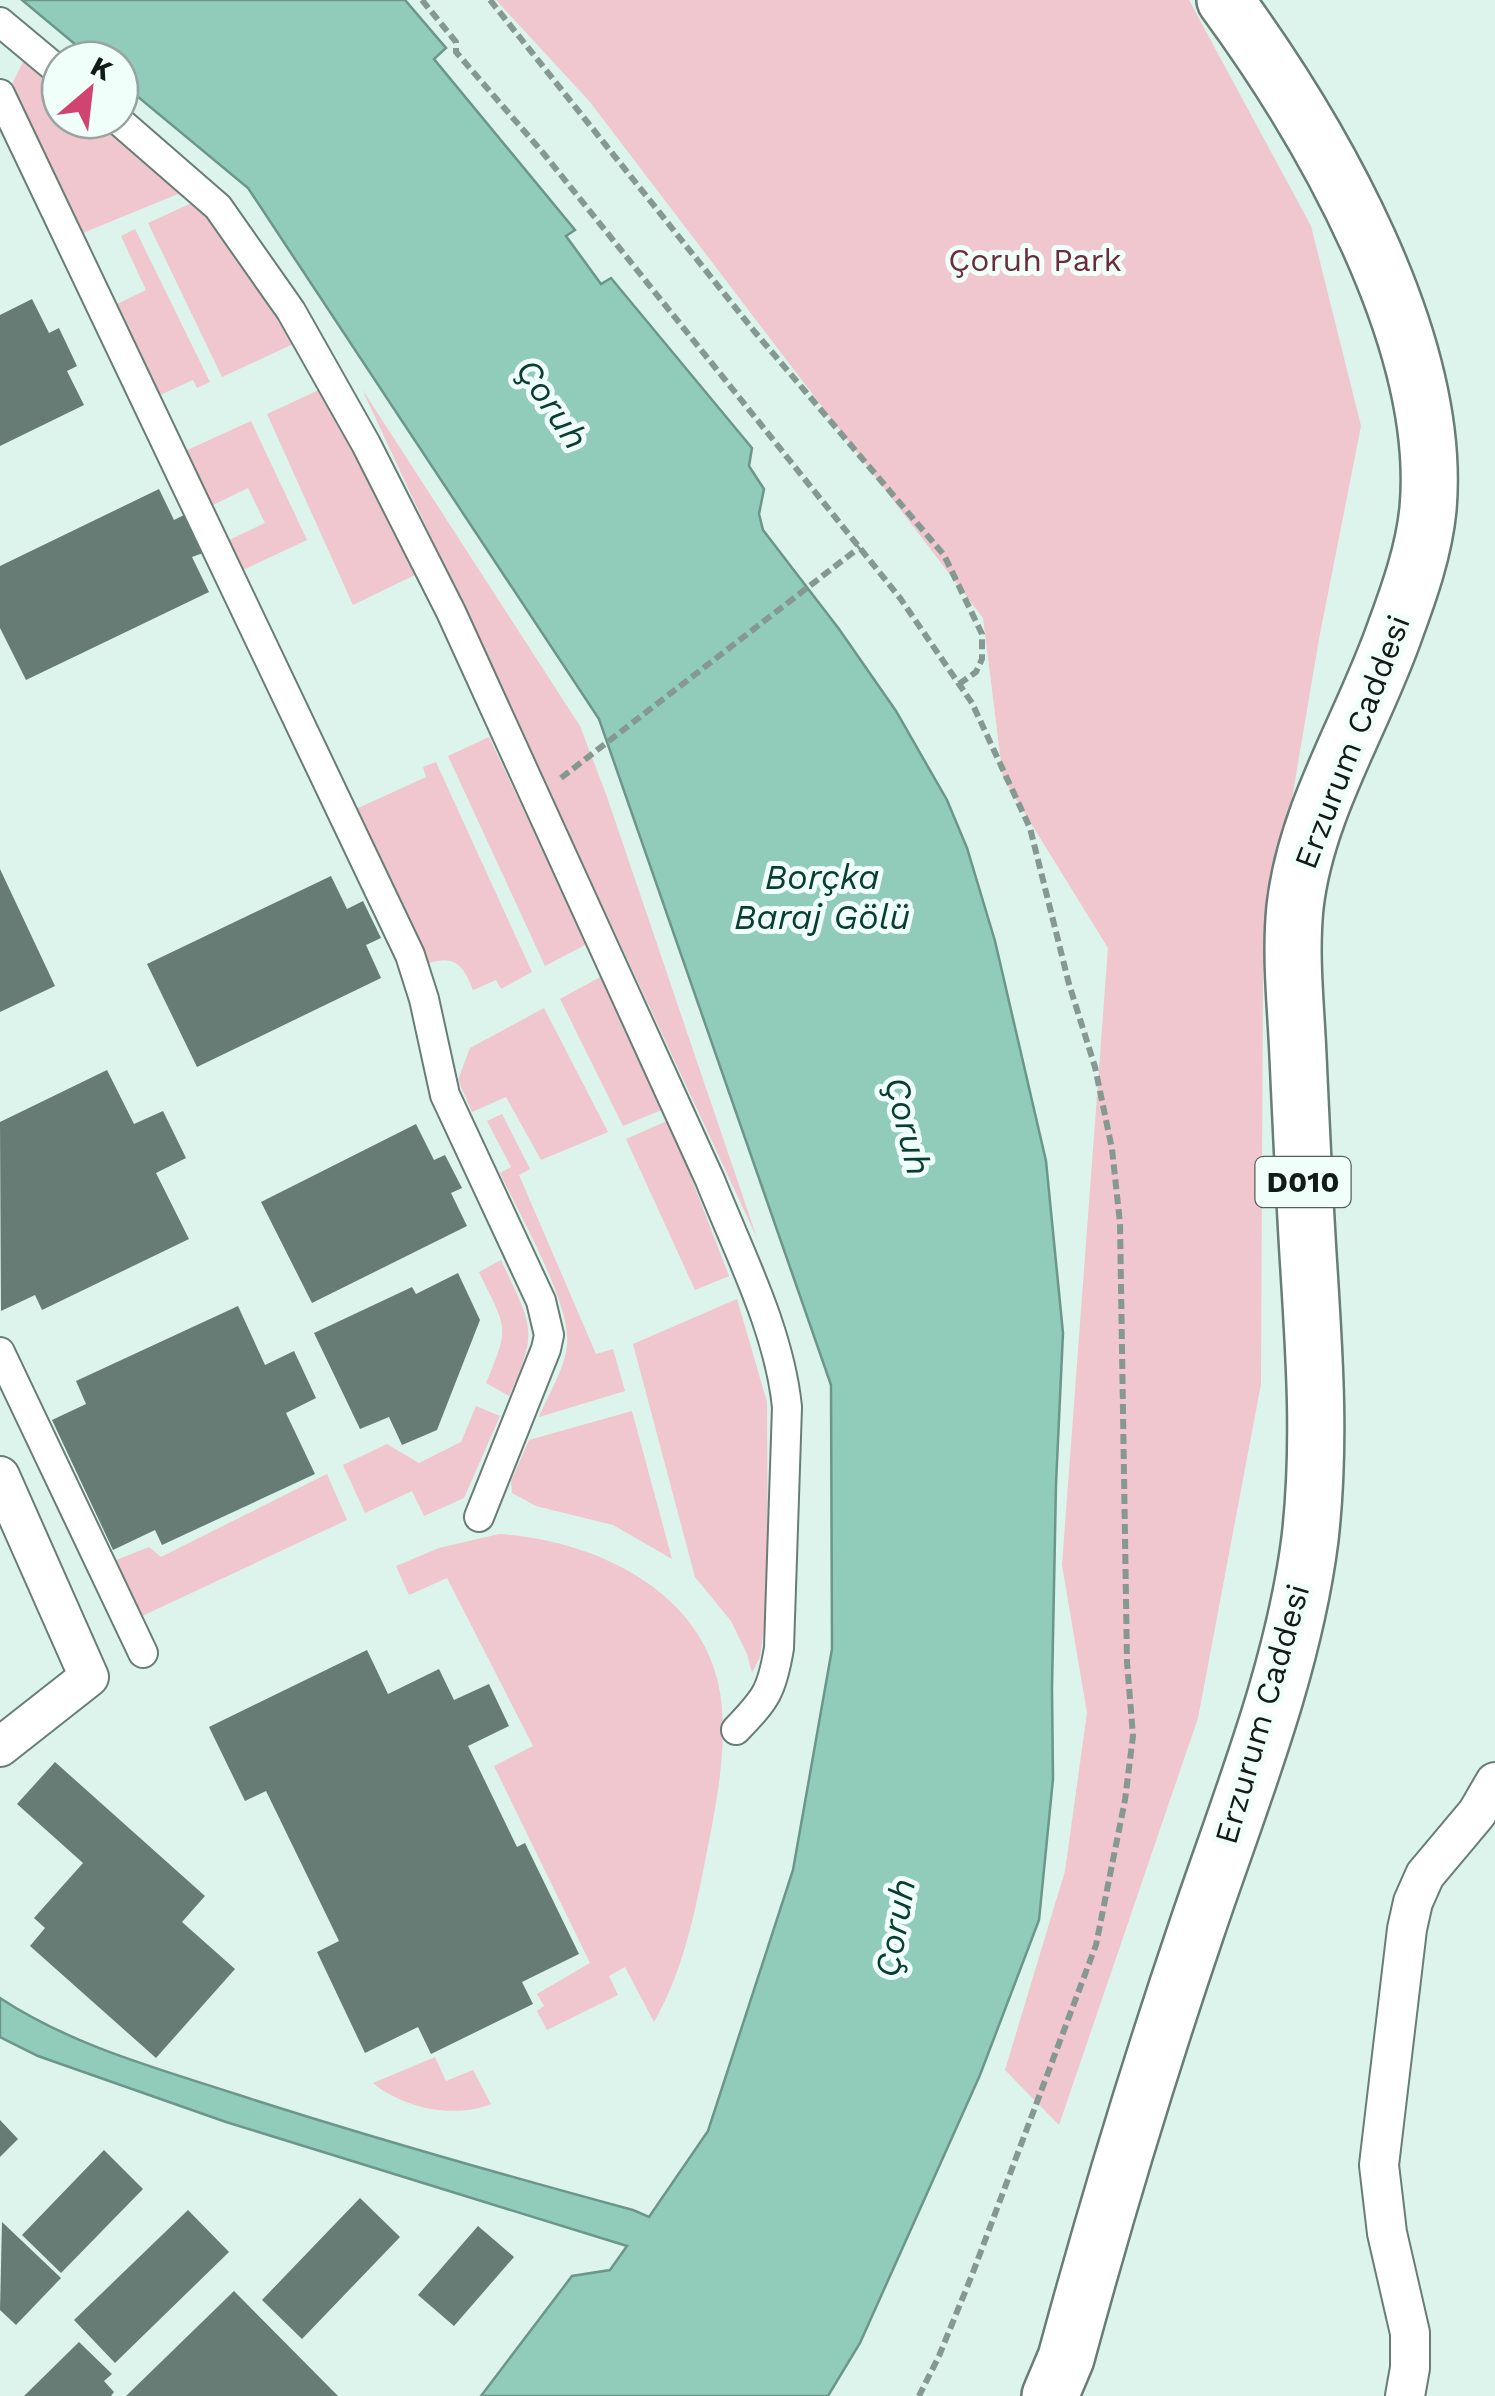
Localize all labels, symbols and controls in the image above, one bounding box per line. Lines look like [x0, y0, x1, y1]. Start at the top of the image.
north arrow [40, 40, 140, 140]
text: K [85, 49, 118, 88]
park label: Çoruh Park [948, 241, 1122, 279]
water label: Çoruh [507, 351, 597, 457]
street label: Erzurum Caddesi [1286, 610, 1418, 874]
water label: Borçka Baraj Gölü [734, 856, 910, 938]
water label: Çoruh [876, 1073, 940, 1179]
road number: D010 [1256, 1157, 1350, 1207]
street label: Erzurum Caddesi [1207, 1580, 1317, 1848]
water label: Çoruh [866, 1875, 924, 1981]

